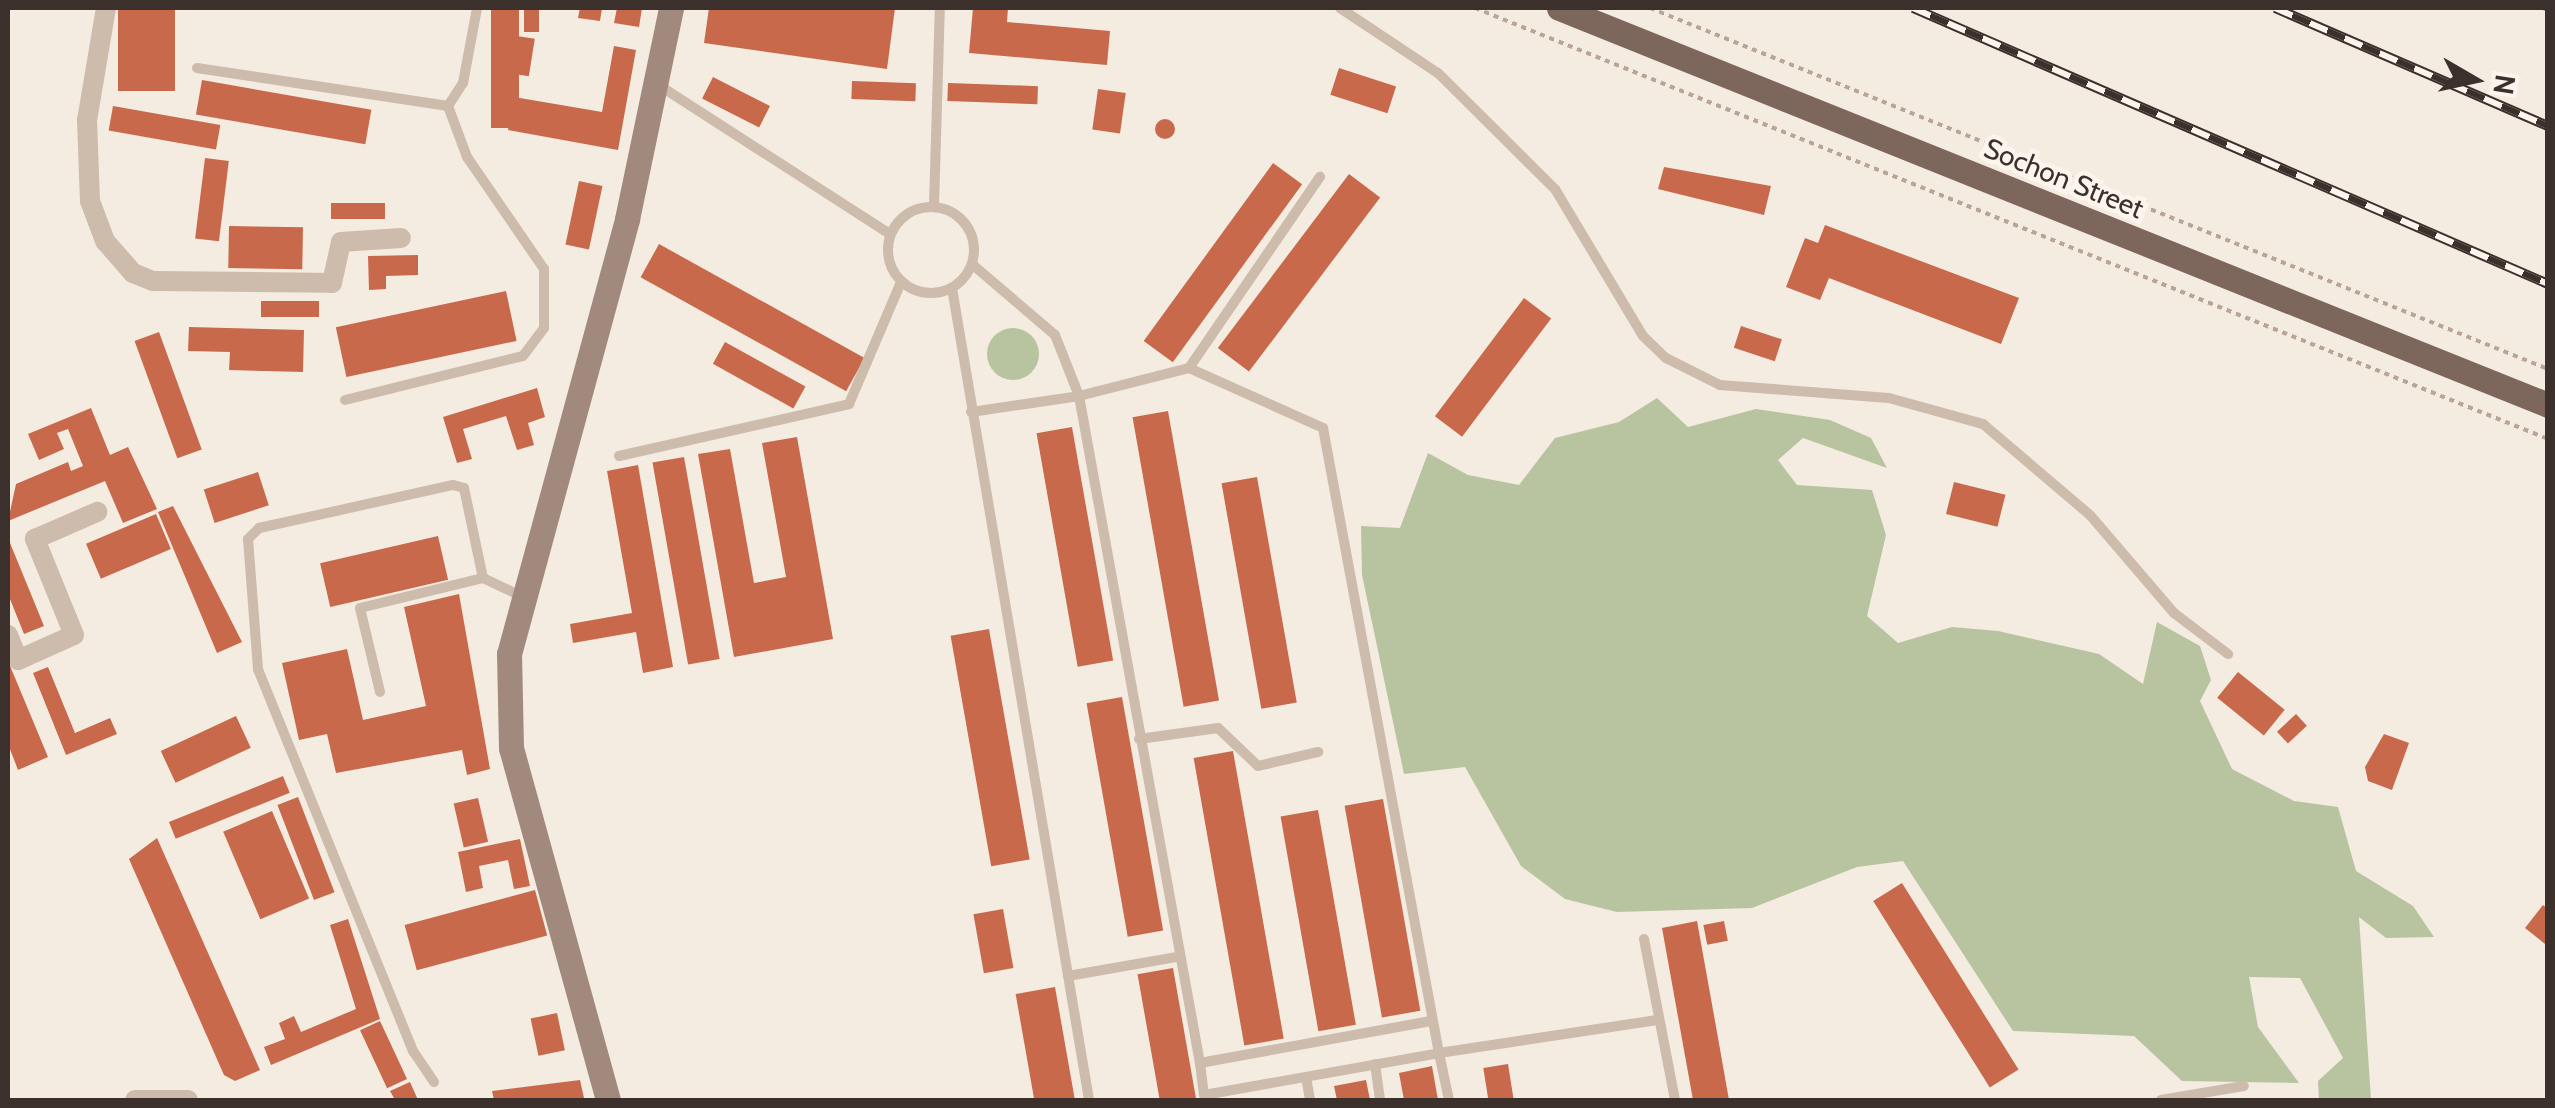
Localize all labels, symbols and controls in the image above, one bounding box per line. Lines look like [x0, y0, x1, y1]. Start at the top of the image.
north arrow [2425, 30, 2525, 130]
text: N [2486, 72, 2523, 97]
street label: Sochon Street [1979, 131, 2149, 225]

